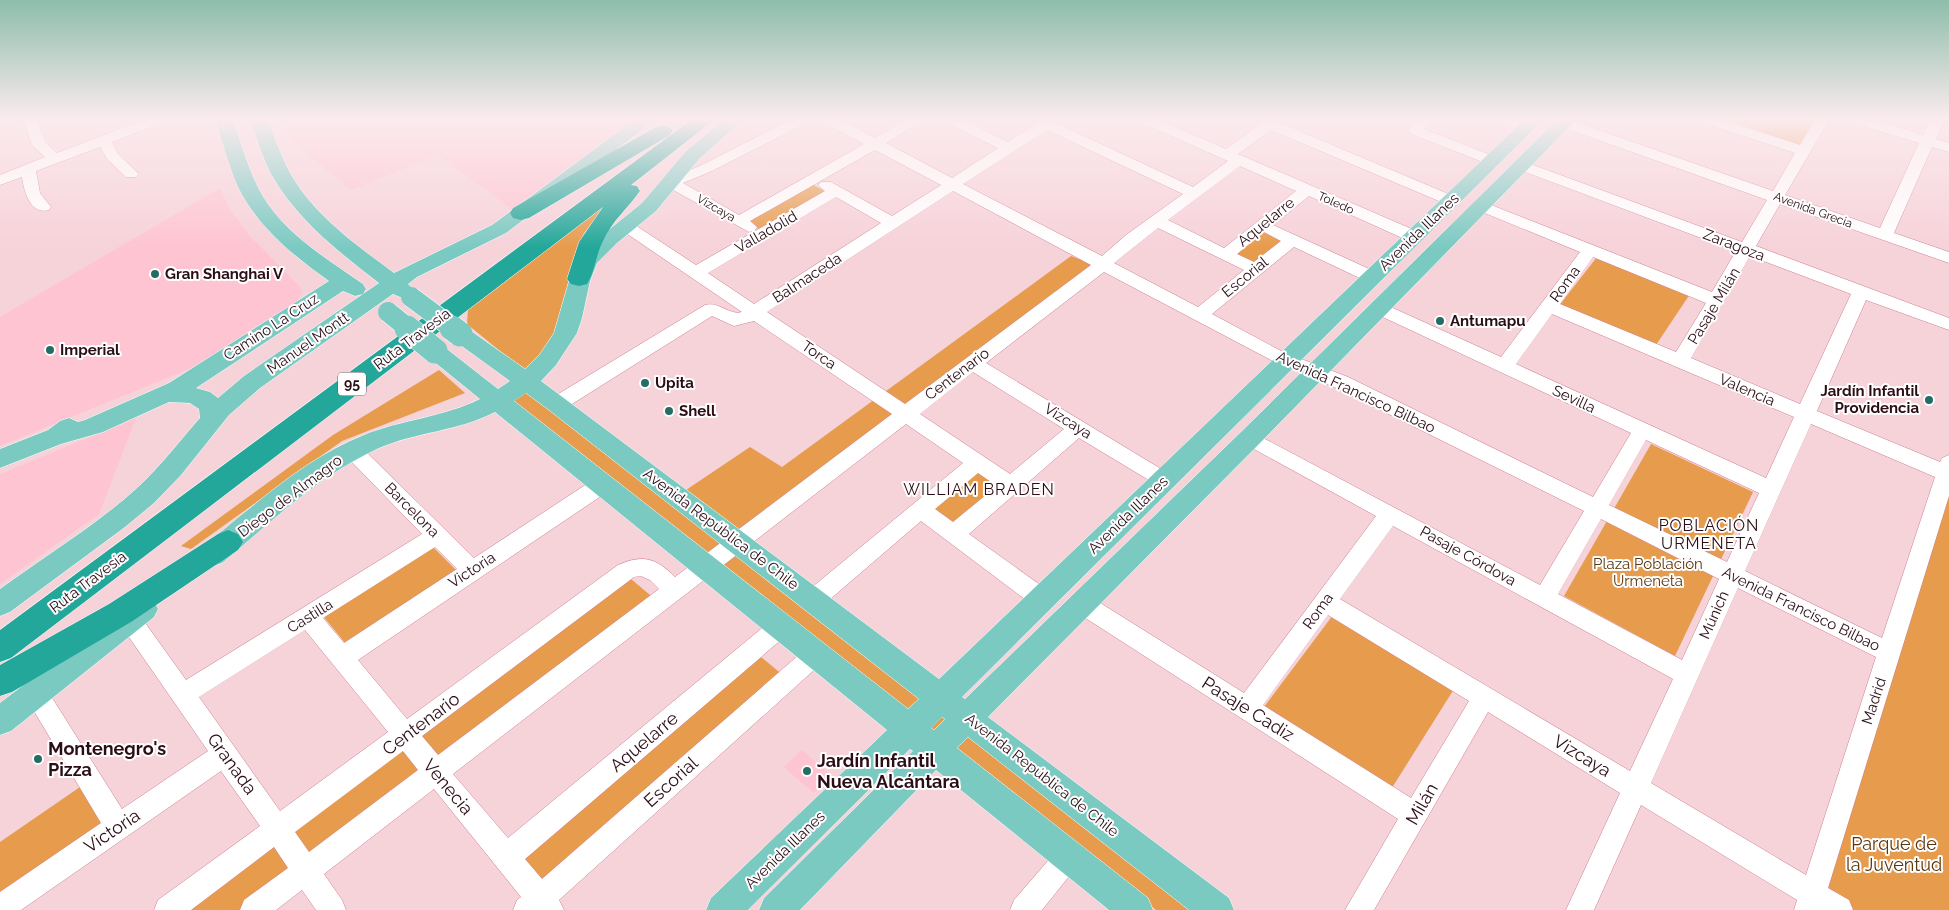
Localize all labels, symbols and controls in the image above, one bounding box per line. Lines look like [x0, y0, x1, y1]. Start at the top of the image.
street label: Toledo [1316, 189, 1356, 217]
street label: Avenida Illanes [1375, 189, 1463, 275]
street label: Avenida Grecia [1772, 189, 1854, 231]
street label: Vizcaya [694, 191, 738, 225]
street label: Aquelarre [1234, 193, 1298, 250]
street label: Valladolid [732, 207, 800, 257]
street label: Zaragoza [1701, 225, 1767, 265]
street label: Balmaceda [769, 249, 845, 307]
street label: Escorial [1218, 252, 1272, 301]
street label: Roma [1546, 262, 1584, 306]
street label: Pasaje Milán [1684, 264, 1744, 348]
place label: Gran Shanghai V [165, 265, 284, 283]
marker: Gran Shanghai V [149, 268, 161, 280]
street label: Camino La Cruz [220, 290, 322, 364]
street label: Ruta Travesía [370, 304, 454, 374]
street label: Manuel Montt [264, 308, 352, 378]
place label: Antumapu [1450, 312, 1525, 330]
marker: Antumapu [1434, 315, 1446, 327]
street label: Torca [798, 337, 840, 373]
place label: Imperial [60, 341, 120, 359]
marker: Imperial [44, 344, 56, 356]
street label: Centenario [921, 344, 993, 404]
street label: Avenida Francisco Bilbao [1274, 347, 1438, 437]
street label: Valencia [1716, 370, 1778, 410]
road number: 95 [338, 372, 366, 396]
place label: Upita [655, 374, 694, 392]
marker: Upita [639, 377, 651, 389]
street label: Sevilla [1550, 381, 1598, 417]
place label: Jardín Infantil Providencia [1820, 382, 1919, 417]
marker: Jardín Infantil Providencia [1923, 394, 1935, 406]
street label: Vizcaya [1041, 399, 1095, 443]
place label: Shell [679, 402, 716, 420]
marker: Shell [663, 405, 675, 417]
street label: Diego de Almagro [234, 451, 346, 541]
street label: Avenida República de Chile [640, 465, 802, 593]
street label: Avenida Illanes [1084, 472, 1172, 558]
street label: Barcelona [381, 479, 443, 541]
district label: WILLIAM BRADEN [903, 480, 1055, 499]
district label: POBLACIÓN URMENETA [1659, 515, 1759, 553]
street label: Pasaje Córdova [1417, 522, 1519, 590]
street label: Ruta Travesía [46, 547, 130, 617]
street label: Victoria [445, 548, 499, 592]
park label: Plaza Población Urmeneta [1593, 555, 1703, 590]
street label: Avenida Francisco Bilbao [1719, 563, 1883, 655]
street label: Múnich [1695, 588, 1733, 642]
street label: Roma [1299, 589, 1337, 633]
street label: Castilla [284, 595, 336, 637]
street label: Pasaje Cadiz [1198, 672, 1298, 745]
street label: Madrid [1858, 675, 1890, 727]
street label: Centenario [378, 688, 464, 759]
street label: Aquelarre [606, 707, 682, 776]
street label: Avenida República de Chile [962, 709, 1123, 841]
street label: Granada [203, 729, 262, 798]
street label: Vizcaya [1550, 730, 1615, 781]
place label: Montenegro's Pizza [48, 738, 166, 780]
place label: Jardín Infantil Nueva Alcántara [817, 750, 960, 792]
street label: Escorial [639, 752, 702, 811]
marker: Montenegro's Pizza [32, 753, 44, 765]
street label: Venecia [419, 755, 478, 819]
marker: Jardín Infantil Nueva Alcántara [801, 765, 813, 777]
street label: Milán [1401, 779, 1442, 828]
street label: Victoria [80, 804, 144, 857]
street label: Avenida Illanes [741, 807, 829, 893]
park label: Parque de la Juventud [1846, 833, 1942, 875]

